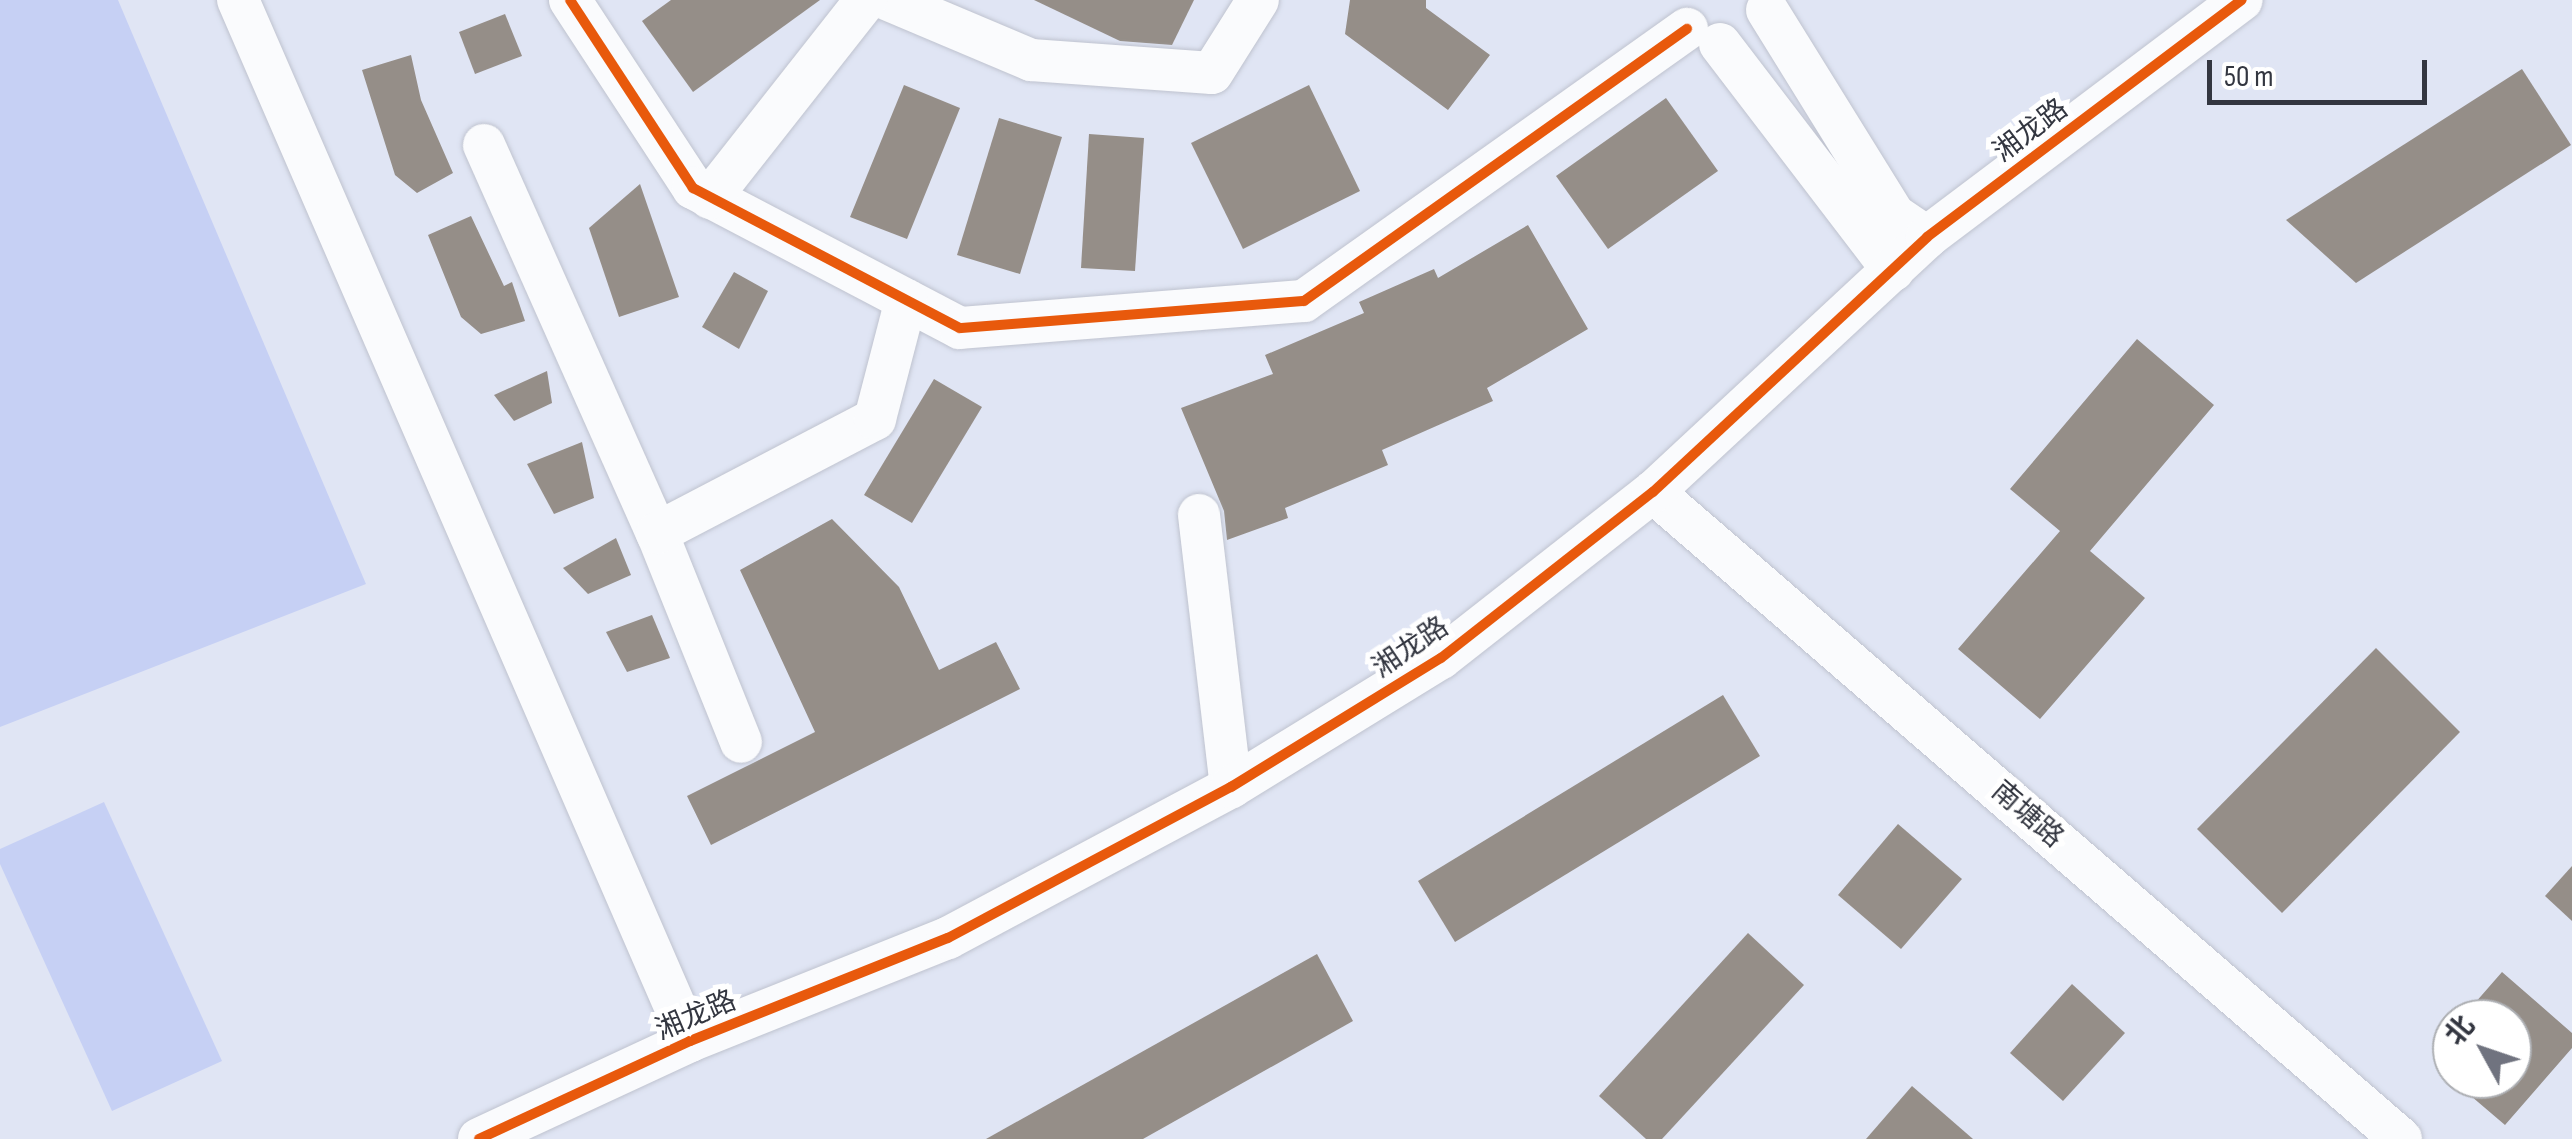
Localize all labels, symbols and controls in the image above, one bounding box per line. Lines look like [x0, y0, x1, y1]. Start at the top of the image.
scale bar [2212, 40, 2432, 102]
text: 50 m [2224, 59, 2273, 95]
street label: 湘龙路 [1987, 92, 2075, 170]
street label: 湘龙路 [1367, 611, 1455, 685]
street label: 南塘路 [1984, 775, 2070, 855]
street label: 湘龙路 [651, 984, 741, 1048]
north arrow [2432, 999, 2532, 1099]
text: 北 [2439, 1009, 2482, 1052]

